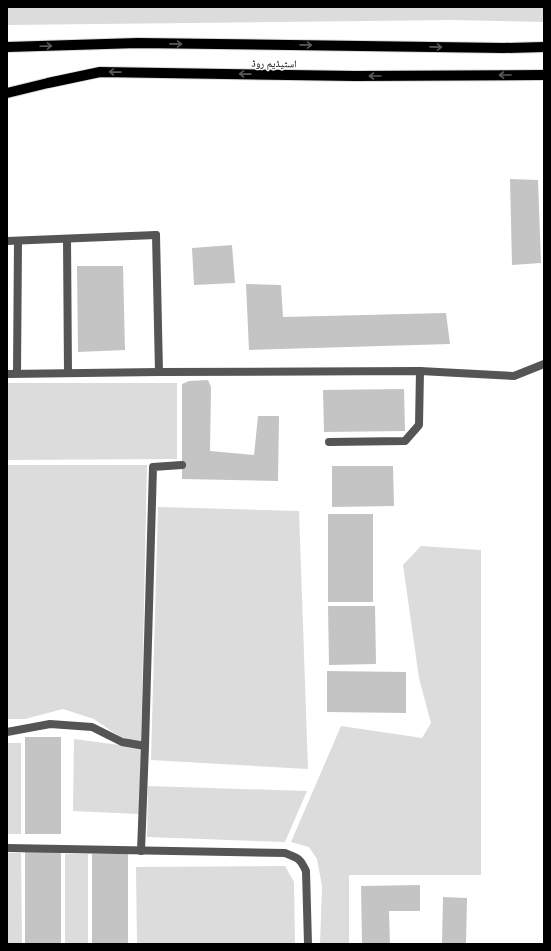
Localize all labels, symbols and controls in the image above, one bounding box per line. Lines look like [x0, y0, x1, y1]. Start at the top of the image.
one-way arrow [169, 40, 182, 47]
one-way arrow [299, 41, 312, 49]
one-way arrow [39, 42, 52, 49]
one-way arrow [429, 43, 442, 51]
street label: اسٹیڈیم روڈ [251, 57, 297, 71]
one-way arrow [109, 69, 122, 76]
one-way arrow [239, 70, 252, 78]
one-way arrow [499, 71, 512, 79]
one-way arrow [369, 72, 382, 80]

